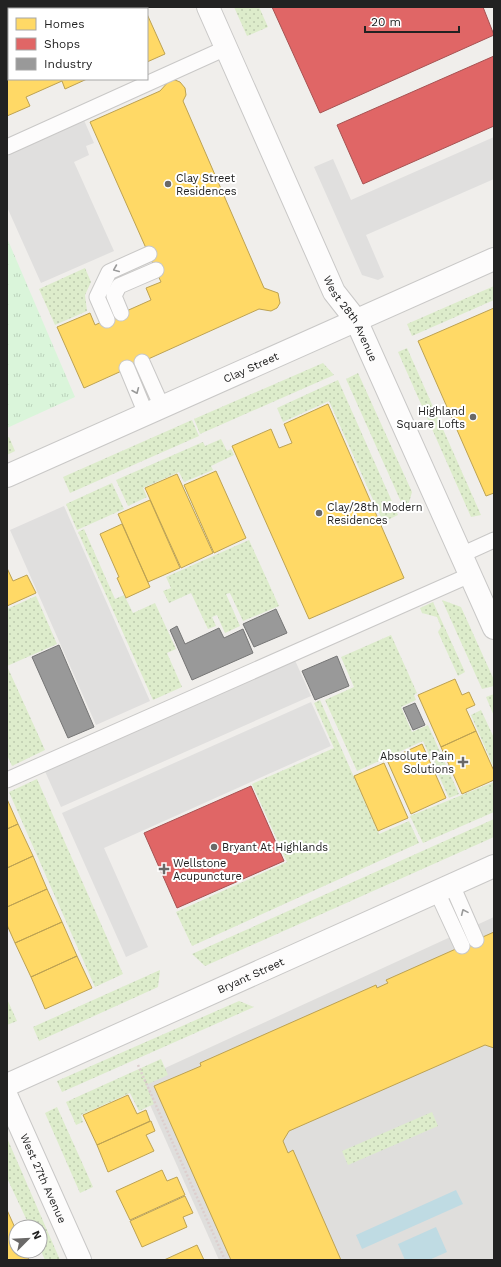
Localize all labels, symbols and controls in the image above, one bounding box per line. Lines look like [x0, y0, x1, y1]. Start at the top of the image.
legend [8, 8, 148, 80]
scale bar [365, 8, 459, 34]
text: 20 m [371, 15, 401, 29]
text: Homes [44, 17, 85, 31]
text: Shops [44, 37, 80, 51]
text: Industry [44, 57, 93, 71]
place label: Clay Street Residences [176, 172, 237, 198]
marker: Clay Street Residences [163, 179, 173, 189]
one-way arrow [113, 264, 120, 272]
street label: West 28th Avenue [321, 274, 380, 364]
street label: Clay Street [221, 350, 281, 386]
one-way arrow [132, 388, 140, 395]
place label: Highland Square Lofts [397, 405, 465, 431]
marker: Highland Square Lofts [468, 412, 478, 422]
place label: Clay/28th Modern Residences [327, 501, 423, 527]
marker: Clay/28th Modern Residences [314, 508, 324, 518]
place label: Absolute Pain Solutions [380, 750, 454, 776]
marker: Absolute Pain Solutions [457, 756, 469, 768]
place label: Bryant At Highlands [222, 841, 328, 854]
marker: Bryant At Highlands [209, 842, 219, 852]
place label: Wellstone Acupuncture [173, 857, 242, 883]
marker: Wellstone Acupuncture [158, 863, 170, 875]
one-way arrow [461, 909, 469, 917]
street label: Bryant Street [215, 955, 286, 997]
street label: West 27th Avenue [17, 1132, 69, 1225]
north arrow [8, 1219, 48, 1259]
text: N [29, 1229, 44, 1242]

